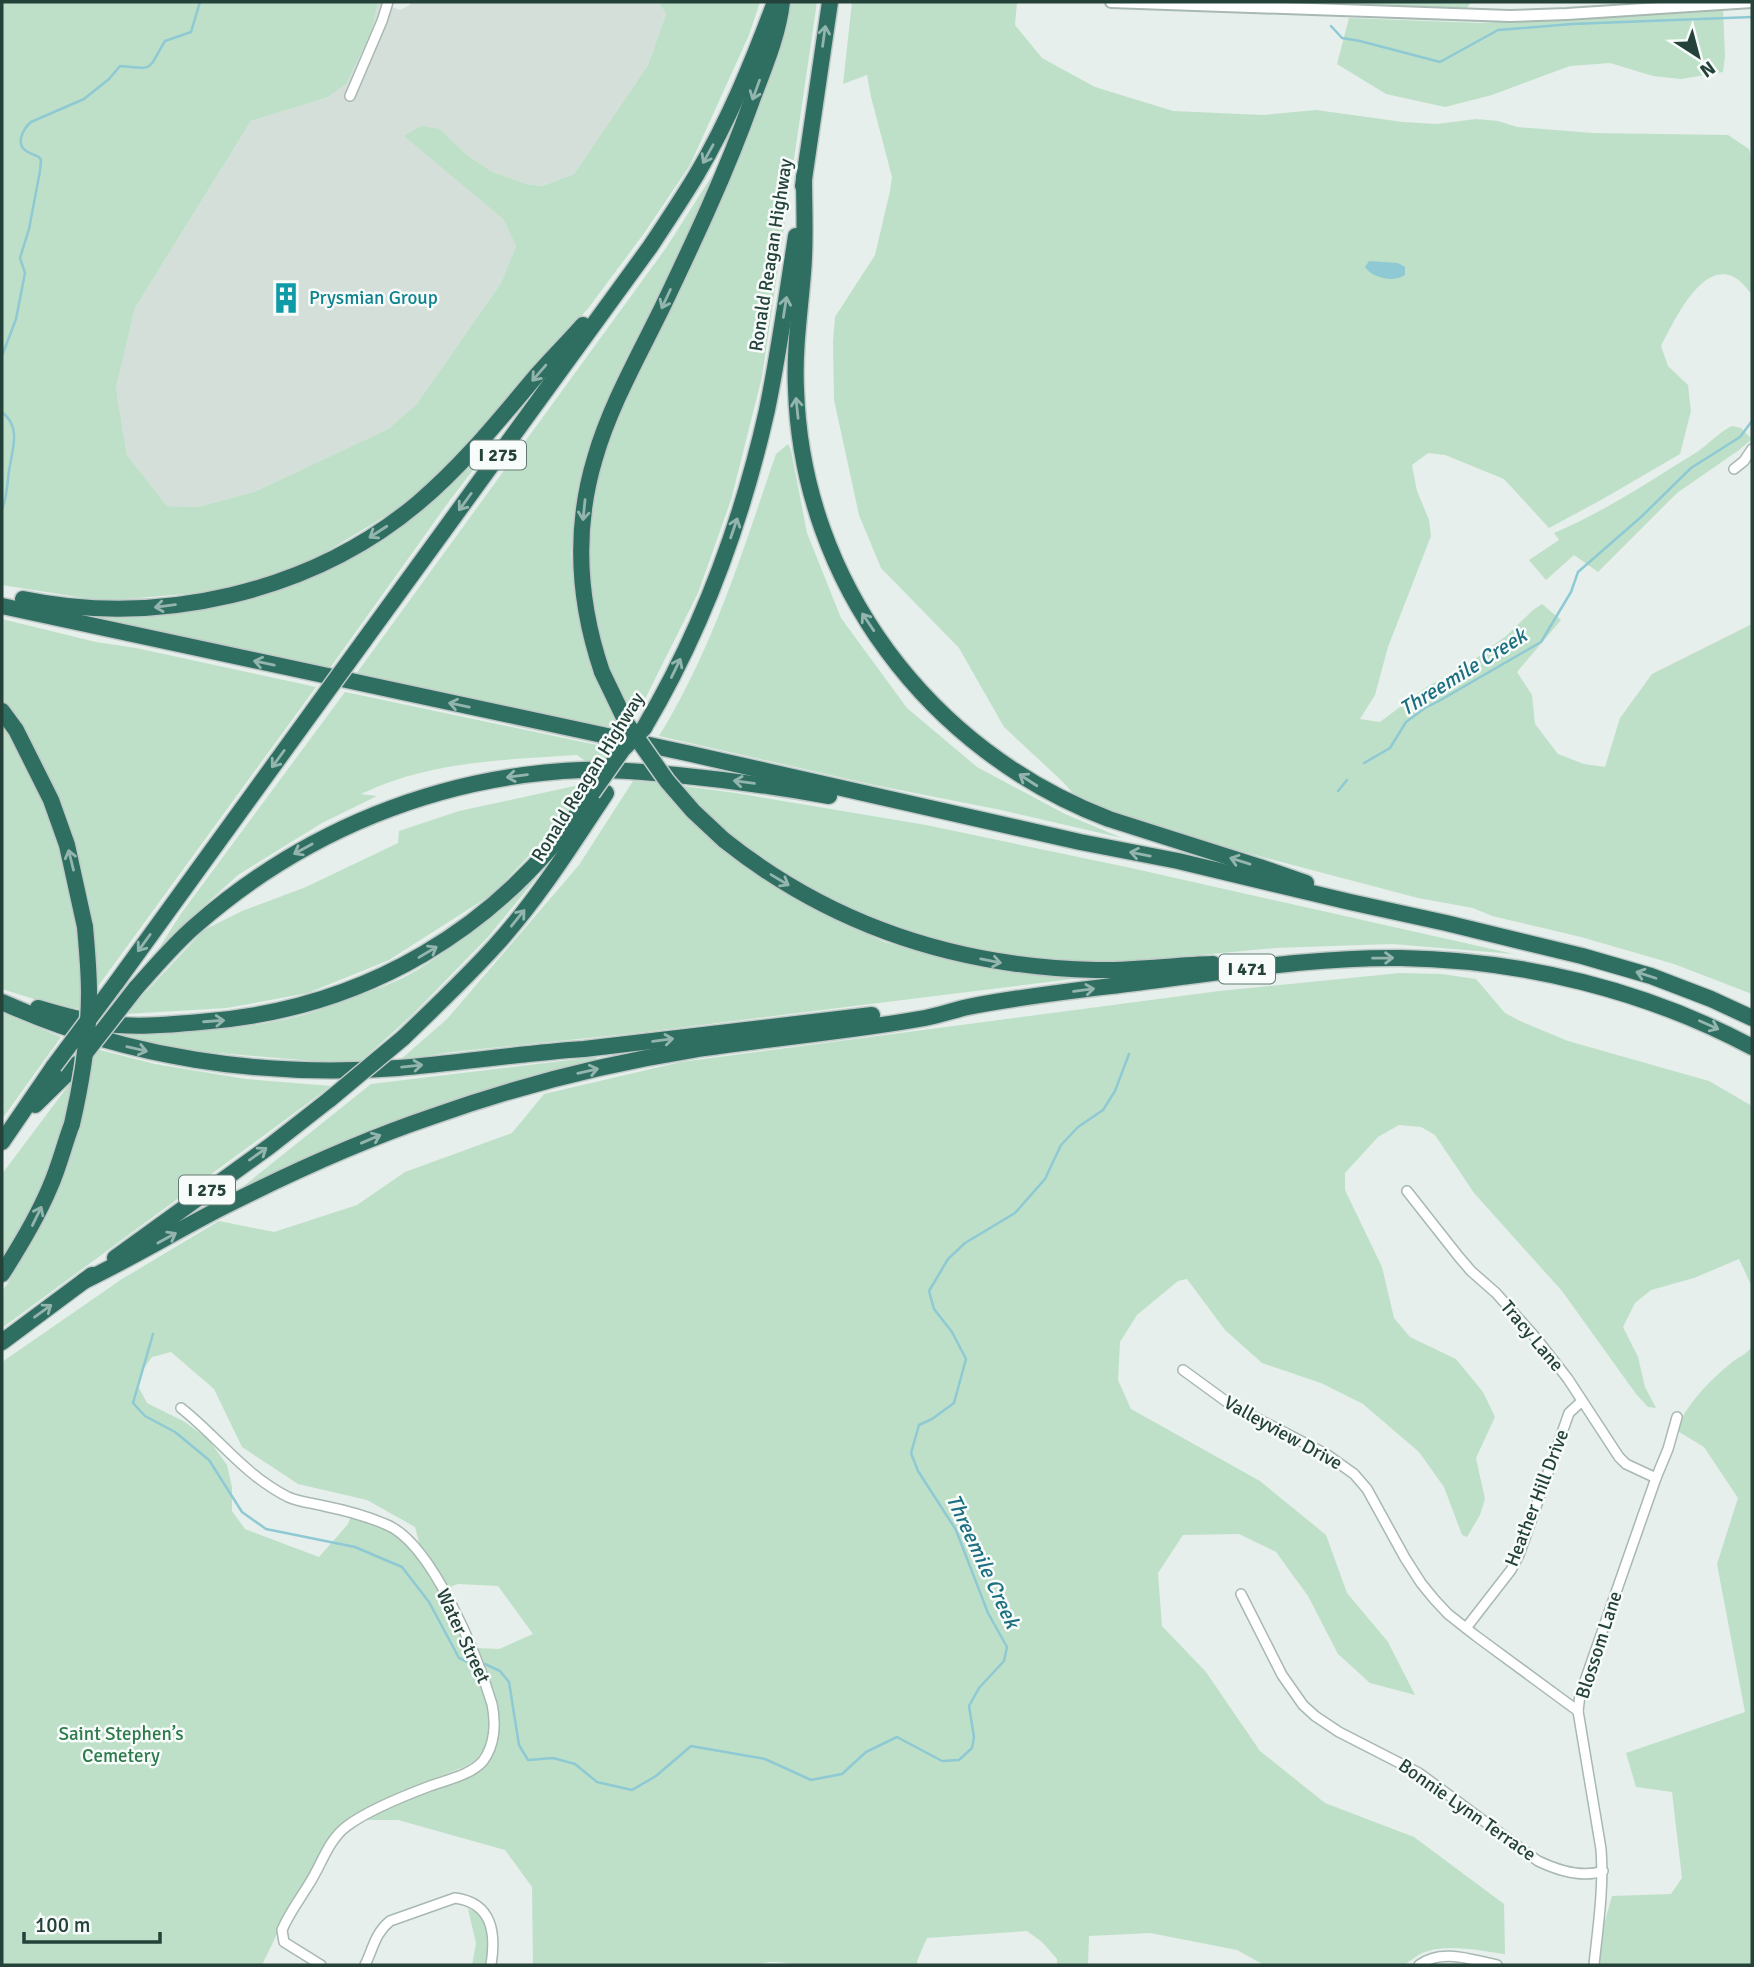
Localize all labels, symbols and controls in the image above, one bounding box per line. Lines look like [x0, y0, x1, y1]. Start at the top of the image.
north arrow [1663, 21, 1733, 91]
one-way arrow [818, 26, 831, 48]
text: N [1695, 55, 1720, 83]
one-way arrow [749, 79, 761, 101]
one-way arrow [701, 143, 714, 164]
street label: Ronald Reagan Highway [744, 157, 798, 353]
building icon: Prysmian Group [269, 281, 303, 315]
place label: Prysmian Group [309, 286, 438, 310]
one-way arrow [658, 288, 672, 309]
one-way arrow [778, 296, 791, 319]
one-way arrow [531, 364, 547, 382]
one-way arrow [791, 397, 804, 420]
road number: I 275 [470, 440, 526, 470]
one-way arrow [458, 492, 472, 511]
one-way arrow [577, 498, 590, 521]
one-way arrow [729, 518, 741, 540]
one-way arrow [369, 525, 388, 539]
one-way arrow [154, 600, 177, 613]
one-way arrow [861, 613, 875, 632]
water label: Threemile Creek [1395, 621, 1534, 722]
one-way arrow [253, 655, 276, 669]
one-way arrow [670, 658, 684, 679]
street label: Ronald Reagan Highway [526, 688, 650, 866]
one-way arrow [448, 697, 471, 711]
one-way arrow [271, 749, 285, 768]
one-way arrow [506, 770, 529, 783]
one-way arrow [1019, 773, 1038, 788]
one-way arrow [733, 776, 755, 789]
one-way arrow [293, 843, 314, 856]
one-way arrow [1129, 846, 1152, 860]
one-way arrow [64, 849, 77, 872]
one-way arrow [1230, 853, 1252, 866]
one-way arrow [769, 873, 789, 887]
one-way arrow [510, 910, 526, 928]
one-way arrow [137, 934, 152, 953]
one-way arrow [418, 945, 438, 959]
one-way arrow [1372, 952, 1395, 965]
one-way arrow [979, 954, 1002, 968]
road number: I 471 [1219, 954, 1275, 984]
one-way arrow [1636, 968, 1658, 981]
one-way arrow [1072, 983, 1095, 996]
one-way arrow [202, 1015, 225, 1028]
one-way arrow [1698, 1019, 1719, 1032]
one-way arrow [651, 1033, 674, 1046]
one-way arrow [126, 1043, 148, 1056]
one-way arrow [400, 1060, 423, 1073]
one-way arrow [576, 1064, 599, 1077]
one-way arrow [360, 1132, 382, 1145]
one-way arrow [248, 1147, 267, 1161]
road number: I 275 [179, 1176, 235, 1204]
one-way arrow [30, 1206, 44, 1227]
one-way arrow [156, 1231, 176, 1245]
street label: Tracy Lane [1495, 1295, 1569, 1377]
one-way arrow [33, 1304, 52, 1319]
street label: Valleyview Drive [1219, 1391, 1347, 1475]
street label: Heather Hill Drive [1500, 1426, 1574, 1570]
water label: Threemile Creek [941, 1490, 1027, 1635]
street label: Water Street [431, 1585, 495, 1687]
street label: Blossom Lane [1570, 1588, 1628, 1702]
park label: Saint Stephen’s Cemetery [58, 1722, 184, 1768]
street label: Bonnie Lynn Terrace [1393, 1753, 1541, 1867]
scale bar [24, 1900, 161, 1944]
text: 100 m [35, 1912, 90, 1938]

